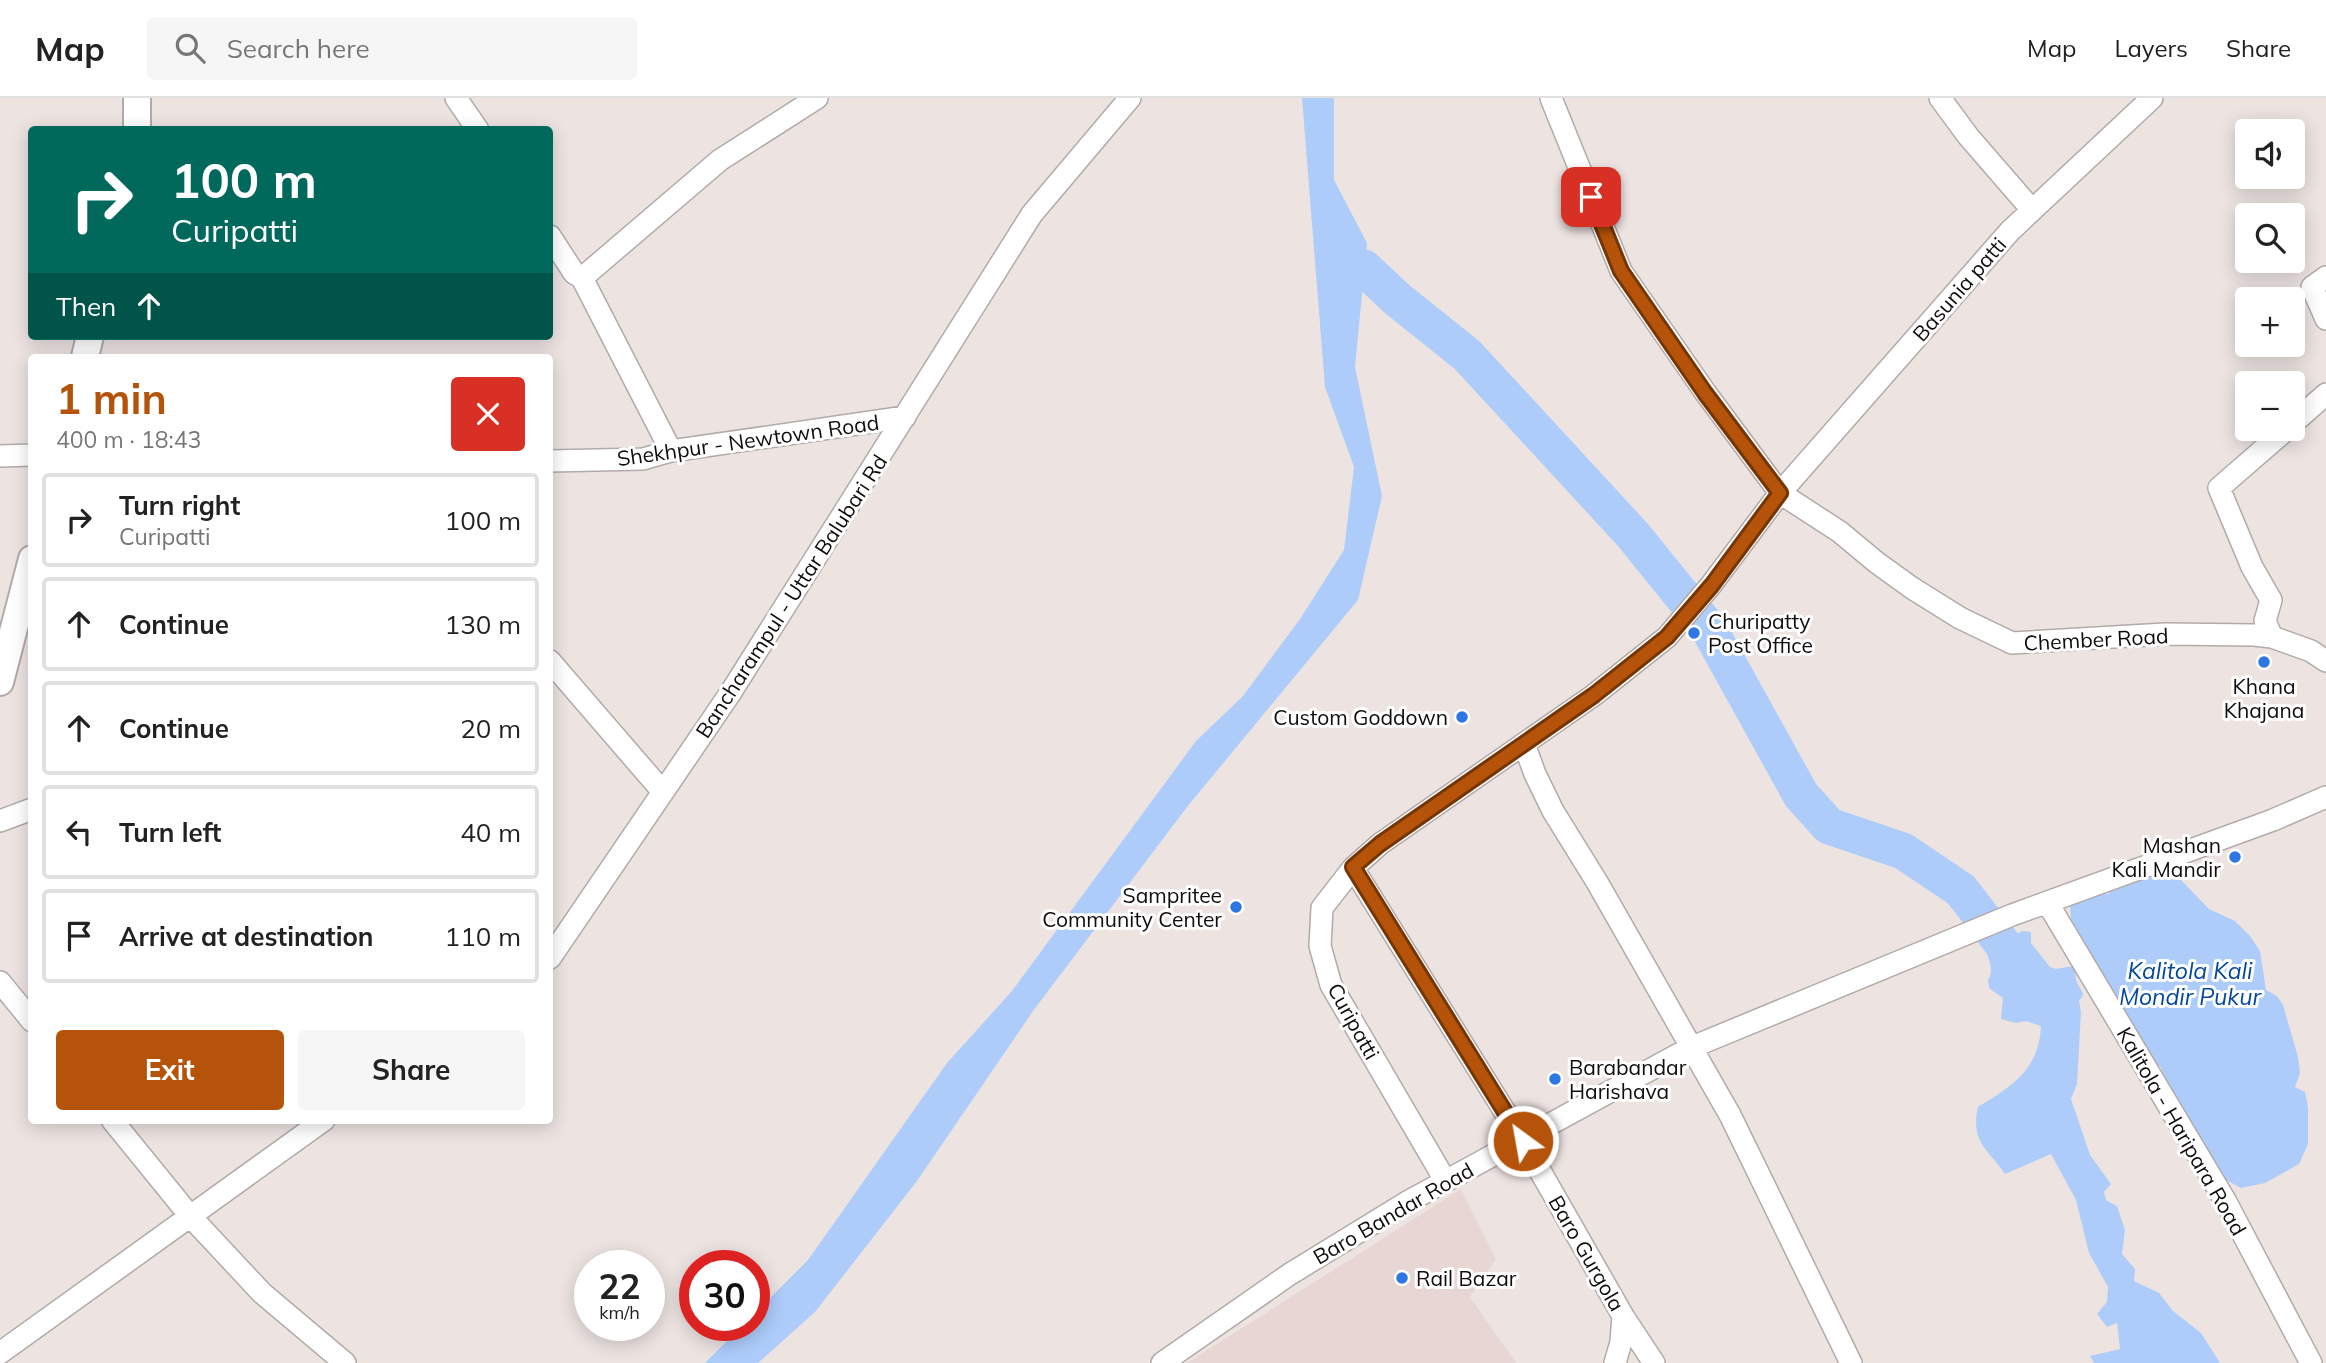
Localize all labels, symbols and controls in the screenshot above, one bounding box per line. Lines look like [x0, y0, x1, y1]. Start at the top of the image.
search box [147, 17, 637, 80]
text: Map [35, 28, 105, 69]
icon: search [171, 29, 209, 67]
text: Search here [227, 32, 370, 65]
text: Map [2027, 33, 2076, 63]
text: Layers [2114, 33, 2188, 63]
text: Share [2226, 33, 2291, 63]
map controls [2235, 119, 2305, 441]
button: sound [2235, 119, 2305, 189]
text: 100 m [171, 149, 317, 210]
icon: right [56, 154, 147, 245]
pin [1561, 167, 1621, 227]
icon: arrive [1572, 178, 1610, 216]
button: search [2235, 203, 2305, 273]
text: Curipatti [171, 210, 298, 250]
street label: Basunia patti [1907, 232, 2011, 346]
icon: ahead [130, 287, 168, 325]
button: + [2235, 287, 2305, 357]
text: Then [56, 290, 116, 323]
button: − [2235, 371, 2305, 441]
text: 1 min [56, 372, 167, 425]
button: close [451, 377, 525, 451]
street label: Shekhpur - Newtown Road [615, 409, 881, 471]
text: 400 m · 18:43 [56, 425, 201, 454]
street label: Bancharampul - Uttar Balubari Rd [690, 450, 892, 742]
text: Turn right [119, 489, 240, 522]
icon: right [60, 501, 98, 539]
text: 100 m [445, 504, 521, 537]
text: Curipatti [119, 522, 210, 551]
icon: ahead [60, 605, 98, 643]
text: Continue [119, 608, 229, 641]
text: 130 m [445, 608, 521, 641]
place label: Churipatty Post Office [1708, 608, 1813, 658]
street label: Chember Road [2023, 622, 2169, 656]
marker: Churipatty Post Office [1686, 625, 1702, 641]
marker: Khana Khajana [2256, 654, 2272, 670]
place label: Khana Khajana [2224, 673, 2304, 723]
place label: Custom Goddown [1273, 704, 1448, 730]
icon: ahead [60, 709, 98, 747]
marker: Custom Goddown [1454, 709, 1470, 725]
text: Continue [119, 712, 229, 745]
text: 20 m [460, 712, 521, 745]
icon: left [60, 813, 98, 851]
text: Turn left [119, 816, 221, 849]
text: 40 m [460, 816, 521, 849]
place label: Mashan Kali Mandir [2111, 832, 2221, 882]
marker: Mashan Kali Mandir [2227, 849, 2243, 865]
place label: Sampritee Community Center [1042, 882, 1222, 932]
marker: Sampritee Community Center [1228, 899, 1244, 915]
icon: arrive [60, 917, 98, 955]
text: Arrive at destination [119, 920, 374, 953]
text: 110 m [445, 920, 521, 953]
water label: Kalitola Kali Mondir Pukur [2119, 956, 2262, 1011]
street label: Curipatti [1322, 978, 1386, 1064]
street label: Kalitola - Haripara Road [2112, 1022, 2252, 1240]
button: Exit [56, 1030, 284, 1110]
button: Share [298, 1030, 525, 1110]
place label: Barabandar Harishava [1569, 1054, 1687, 1104]
marker: Barabandar Harishava [1547, 1071, 1563, 1087]
position arrow [1486, 1104, 1560, 1178]
street label: Baro Bandar Road [1308, 1157, 1478, 1269]
street label: Baro Gurgola [1543, 1191, 1631, 1315]
speed limit sign: 30 [679, 1250, 770, 1341]
text: 22 [598, 1264, 641, 1308]
place label: Rail Bazar [1416, 1265, 1517, 1291]
marker: Rail Bazar [1394, 1270, 1410, 1286]
text: km/h [599, 1301, 640, 1324]

